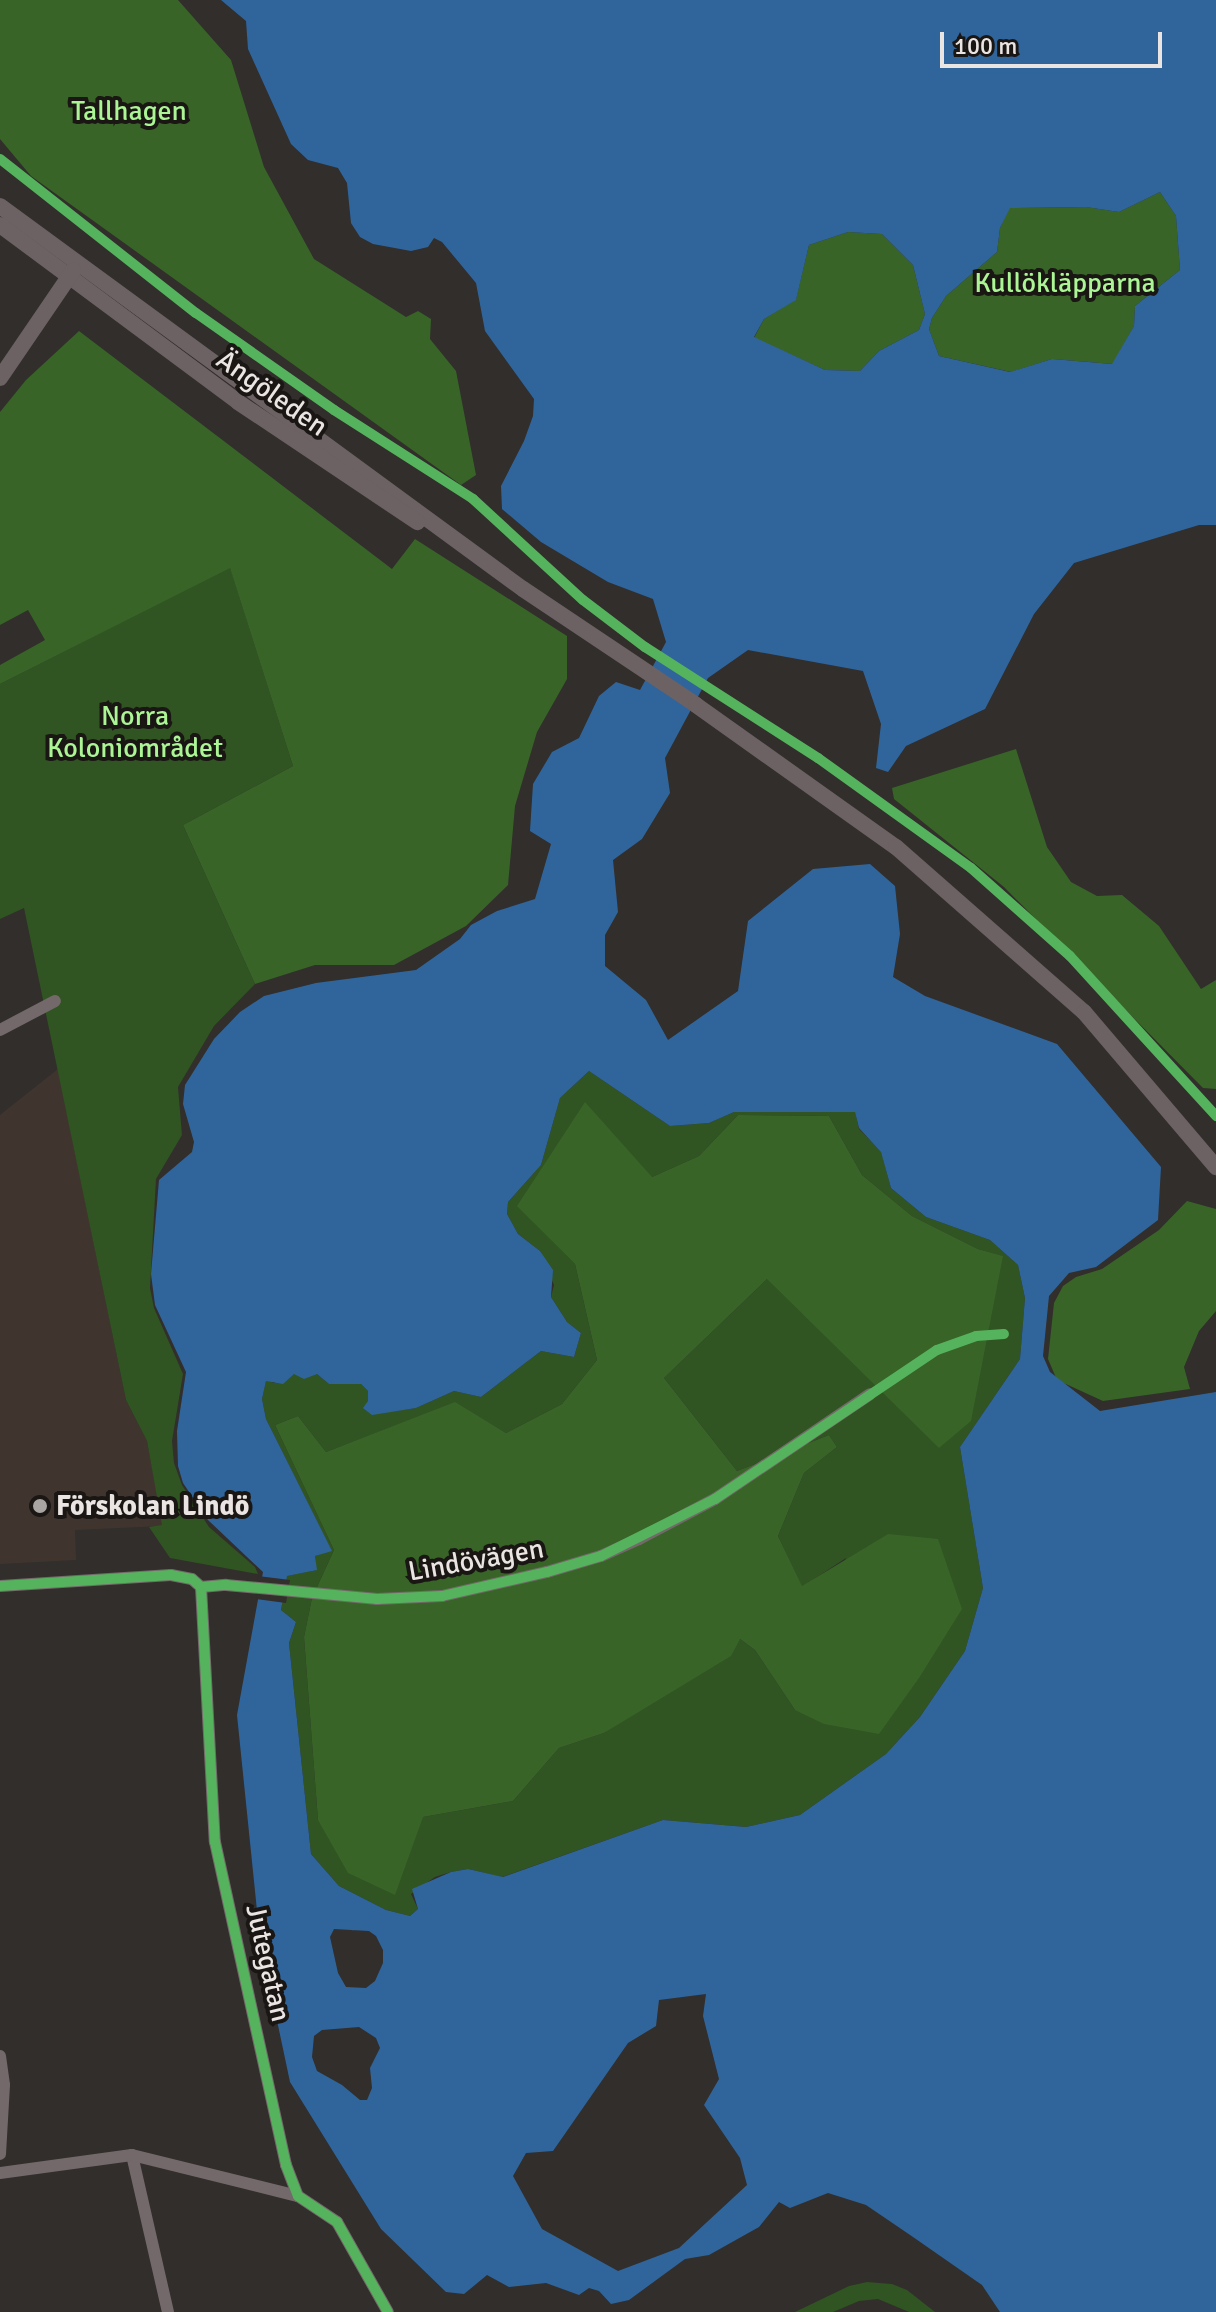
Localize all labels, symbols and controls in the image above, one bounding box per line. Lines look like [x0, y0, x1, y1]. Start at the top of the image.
scale bar [944, 16, 1166, 66]
text: 100 m [954, 31, 1017, 61]
park label: Tallhagen [71, 94, 187, 128]
park label: Kullökläpparna [974, 266, 1156, 300]
street label: Ängöleden [210, 343, 334, 443]
park label: Norra Koloniområdet [47, 699, 223, 765]
place label: Förskolan Lindö [56, 1489, 249, 1523]
marker: Förskolan Lindö [31, 1497, 49, 1515]
street label: Lindövägen [406, 1532, 546, 1588]
street label: Jutegatan [238, 1901, 298, 2025]

